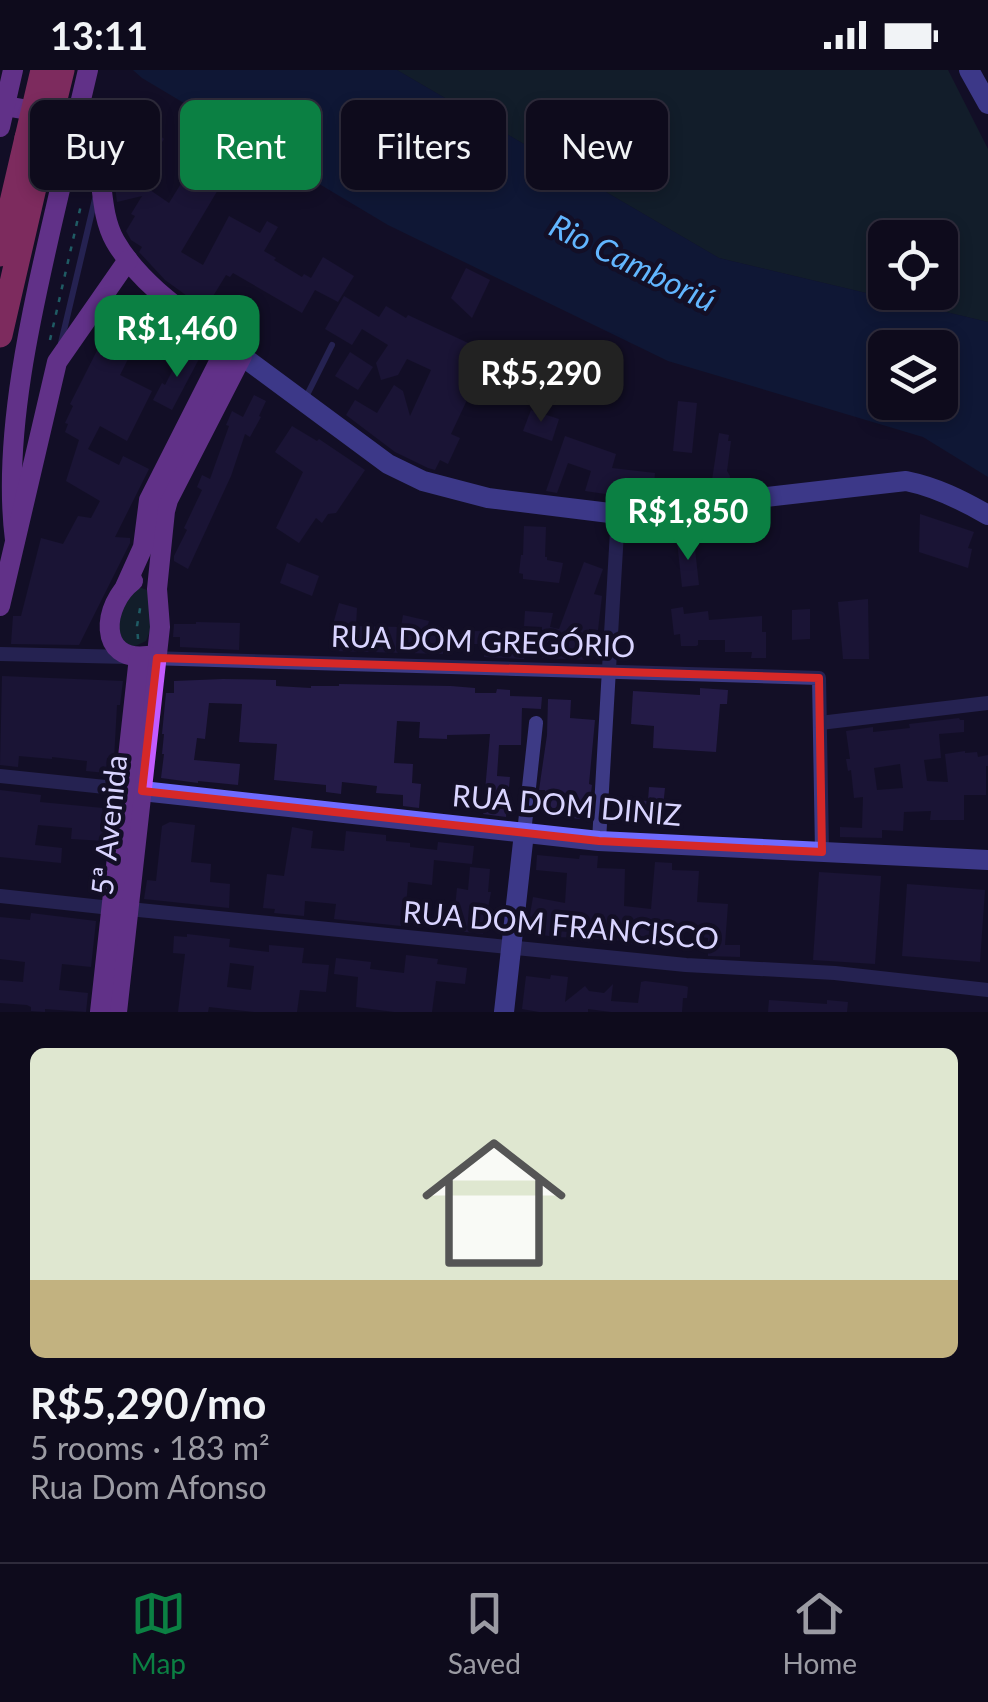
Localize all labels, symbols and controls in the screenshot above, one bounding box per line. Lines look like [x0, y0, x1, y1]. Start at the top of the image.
text: 13:11 [50, 12, 148, 58]
chip: Buy [30, 100, 160, 190]
chip: Rent [180, 100, 321, 190]
chip: Filters [341, 100, 506, 190]
chip: New [526, 100, 668, 190]
water label: Rio Camboriú [544, 205, 722, 319]
map controls [868, 220, 958, 420]
button: locate [868, 220, 958, 310]
pin: R$1,460 [85, 295, 269, 380]
text: R$1,460 [117, 308, 237, 347]
button: layers [868, 330, 958, 420]
pin: R$5,290 [449, 340, 633, 425]
text: R$5,290 [481, 353, 601, 392]
pin: R$1,850 [596, 478, 780, 563]
text: R$1,850 [628, 491, 748, 530]
street label: RUA DOM GREGÓRIO [330, 617, 636, 663]
street label: 5ª Avenida [83, 753, 133, 897]
street label: RUA DOM DINIZ [451, 776, 683, 832]
street label: RUA DOM FRANCISCO [402, 892, 720, 956]
icon: home [404, 1113, 584, 1293]
text: R$5,290/mo [30, 1378, 266, 1428]
text: 5 rooms · 183 m² [30, 1428, 270, 1467]
text: Rua Dom Afonso [30, 1467, 267, 1506]
tab: Map [131, 1586, 186, 1680]
tab: Saved [448, 1586, 521, 1680]
tab: Home [783, 1586, 857, 1680]

